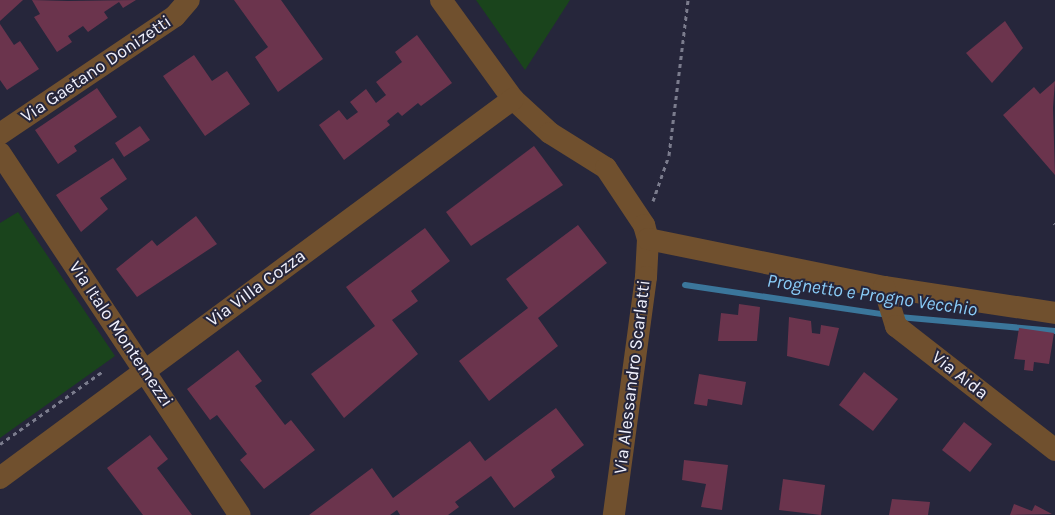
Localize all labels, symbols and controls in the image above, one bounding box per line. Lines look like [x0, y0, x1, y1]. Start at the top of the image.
street label: Via Gaetano Donizetti [17, 11, 175, 127]
street label: Via Villa Cozza [202, 245, 310, 331]
street label: Via Italo Montemezzi [64, 257, 178, 411]
water label: Prognetto e Progno Vecchio [765, 270, 979, 322]
street label: Via Alessandro Scarlatti [609, 279, 655, 475]
street label: Via Aida [927, 346, 993, 404]

